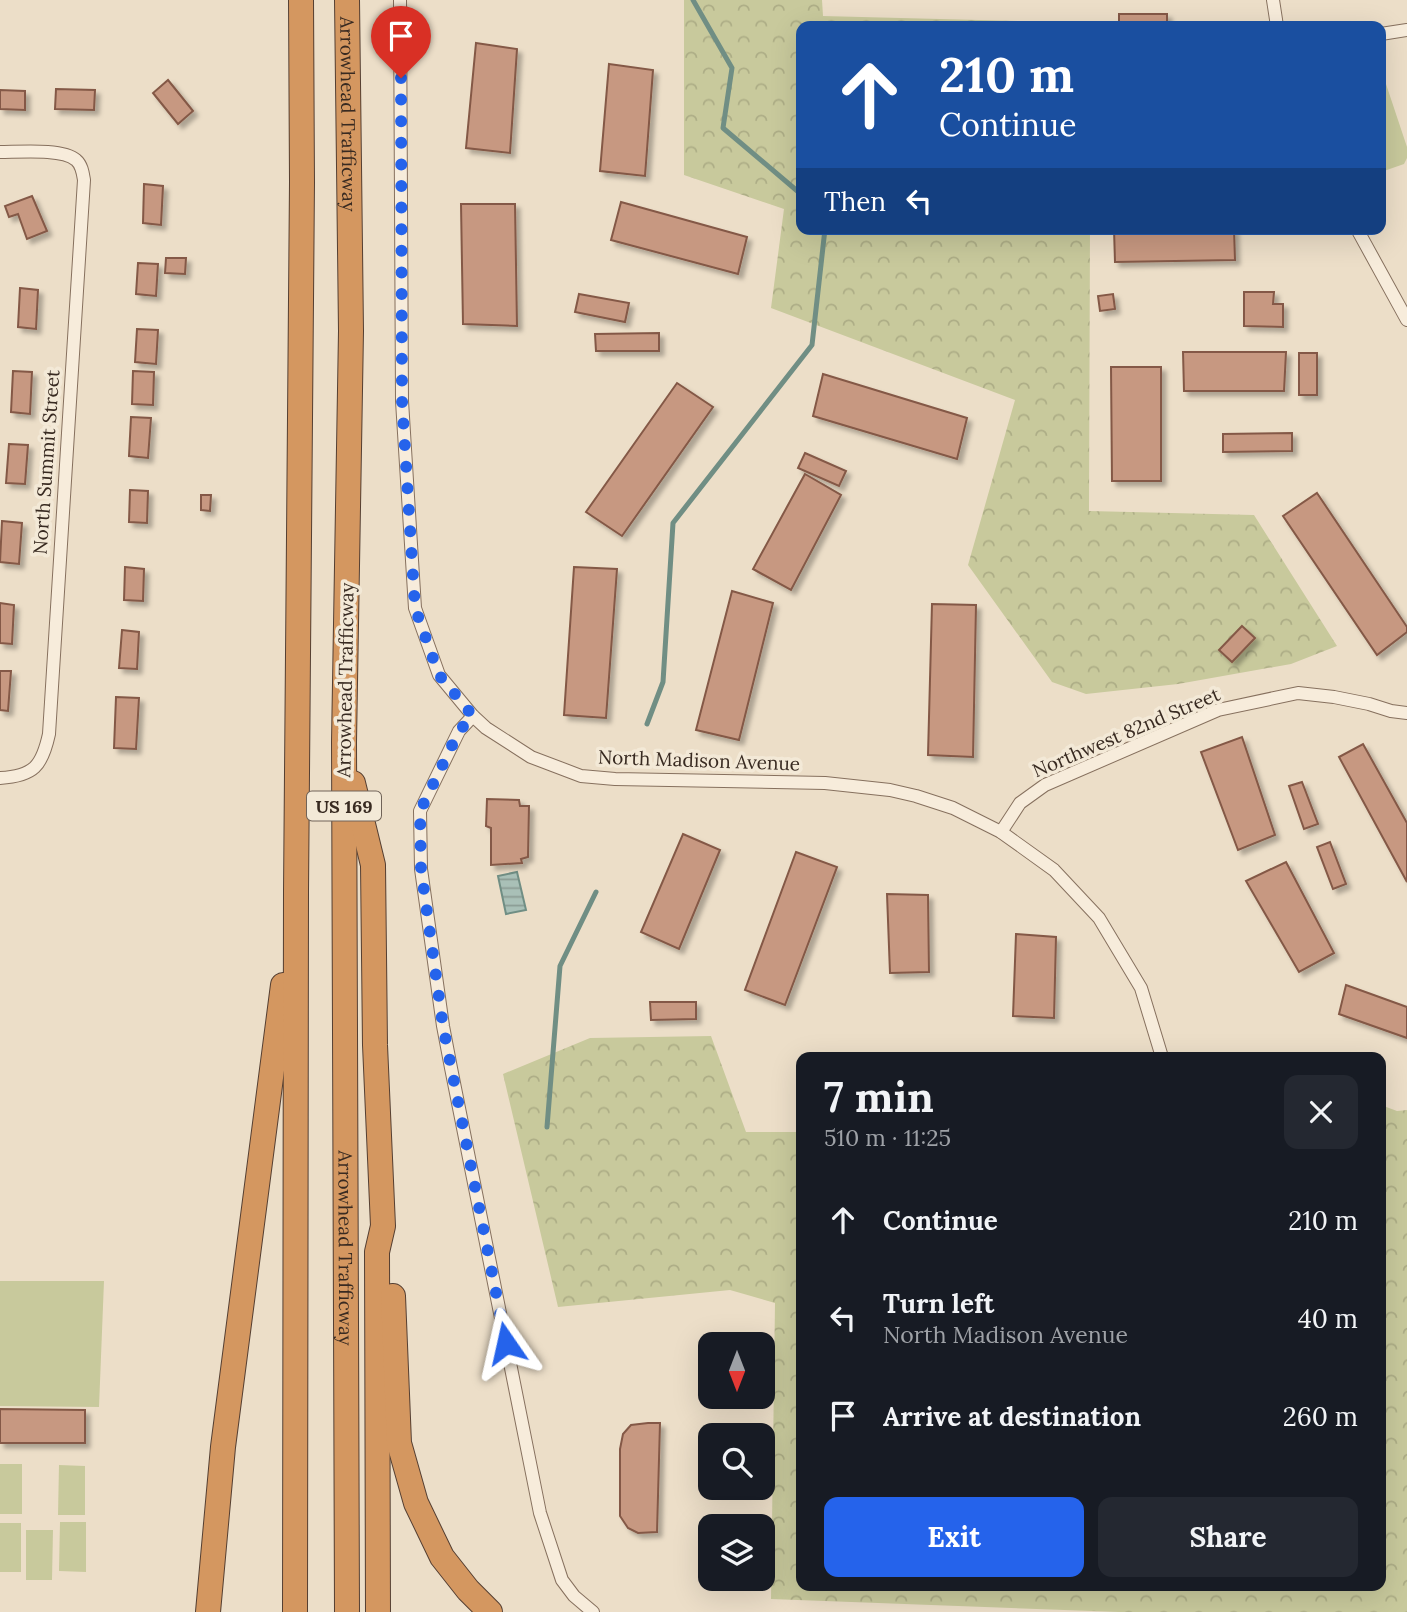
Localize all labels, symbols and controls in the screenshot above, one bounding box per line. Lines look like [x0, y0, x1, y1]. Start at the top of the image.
pin [371, 6, 431, 78]
street label: Arrowhead Trafficway [335, 15, 362, 212]
icon: arrive [382, 17, 420, 55]
text: 210 m [939, 43, 1074, 105]
icon: ahead [824, 49, 915, 140]
text: Continue [939, 104, 1076, 145]
icon: left [900, 182, 938, 220]
text: Then [824, 185, 886, 218]
street label: North Summit Street [28, 368, 64, 555]
street label: Arrowhead Trafficway [331, 582, 359, 779]
street label: Northwest 82nd Street [1029, 681, 1224, 782]
street label: North Madison Avenue [597, 744, 801, 776]
road number: US 169 [307, 792, 381, 820]
text: 7 min [824, 1070, 934, 1124]
button: close [1284, 1075, 1358, 1149]
text: 510 m · 11:25 [824, 1123, 951, 1152]
street label: Arrowhead Trafficway [333, 1149, 358, 1346]
icon: ahead [824, 1201, 862, 1239]
text: Continue [883, 1204, 998, 1237]
text: 210 m [1288, 1204, 1358, 1237]
text: Turn left [883, 1287, 994, 1320]
icon: left [824, 1299, 862, 1337]
text: 40 m [1298, 1302, 1358, 1335]
position arrow [469, 1306, 543, 1380]
text: North Madison Avenue [883, 1320, 1128, 1349]
north arrow [698, 1332, 775, 1409]
map controls [698, 1332, 775, 1591]
icon: arrive [824, 1397, 862, 1435]
text: Arrive at destination [883, 1400, 1141, 1433]
text: 260 m [1283, 1400, 1358, 1433]
button: search [698, 1423, 775, 1500]
button: Exit [824, 1497, 1084, 1577]
button: Share [1098, 1497, 1358, 1577]
button: layers [698, 1514, 775, 1591]

